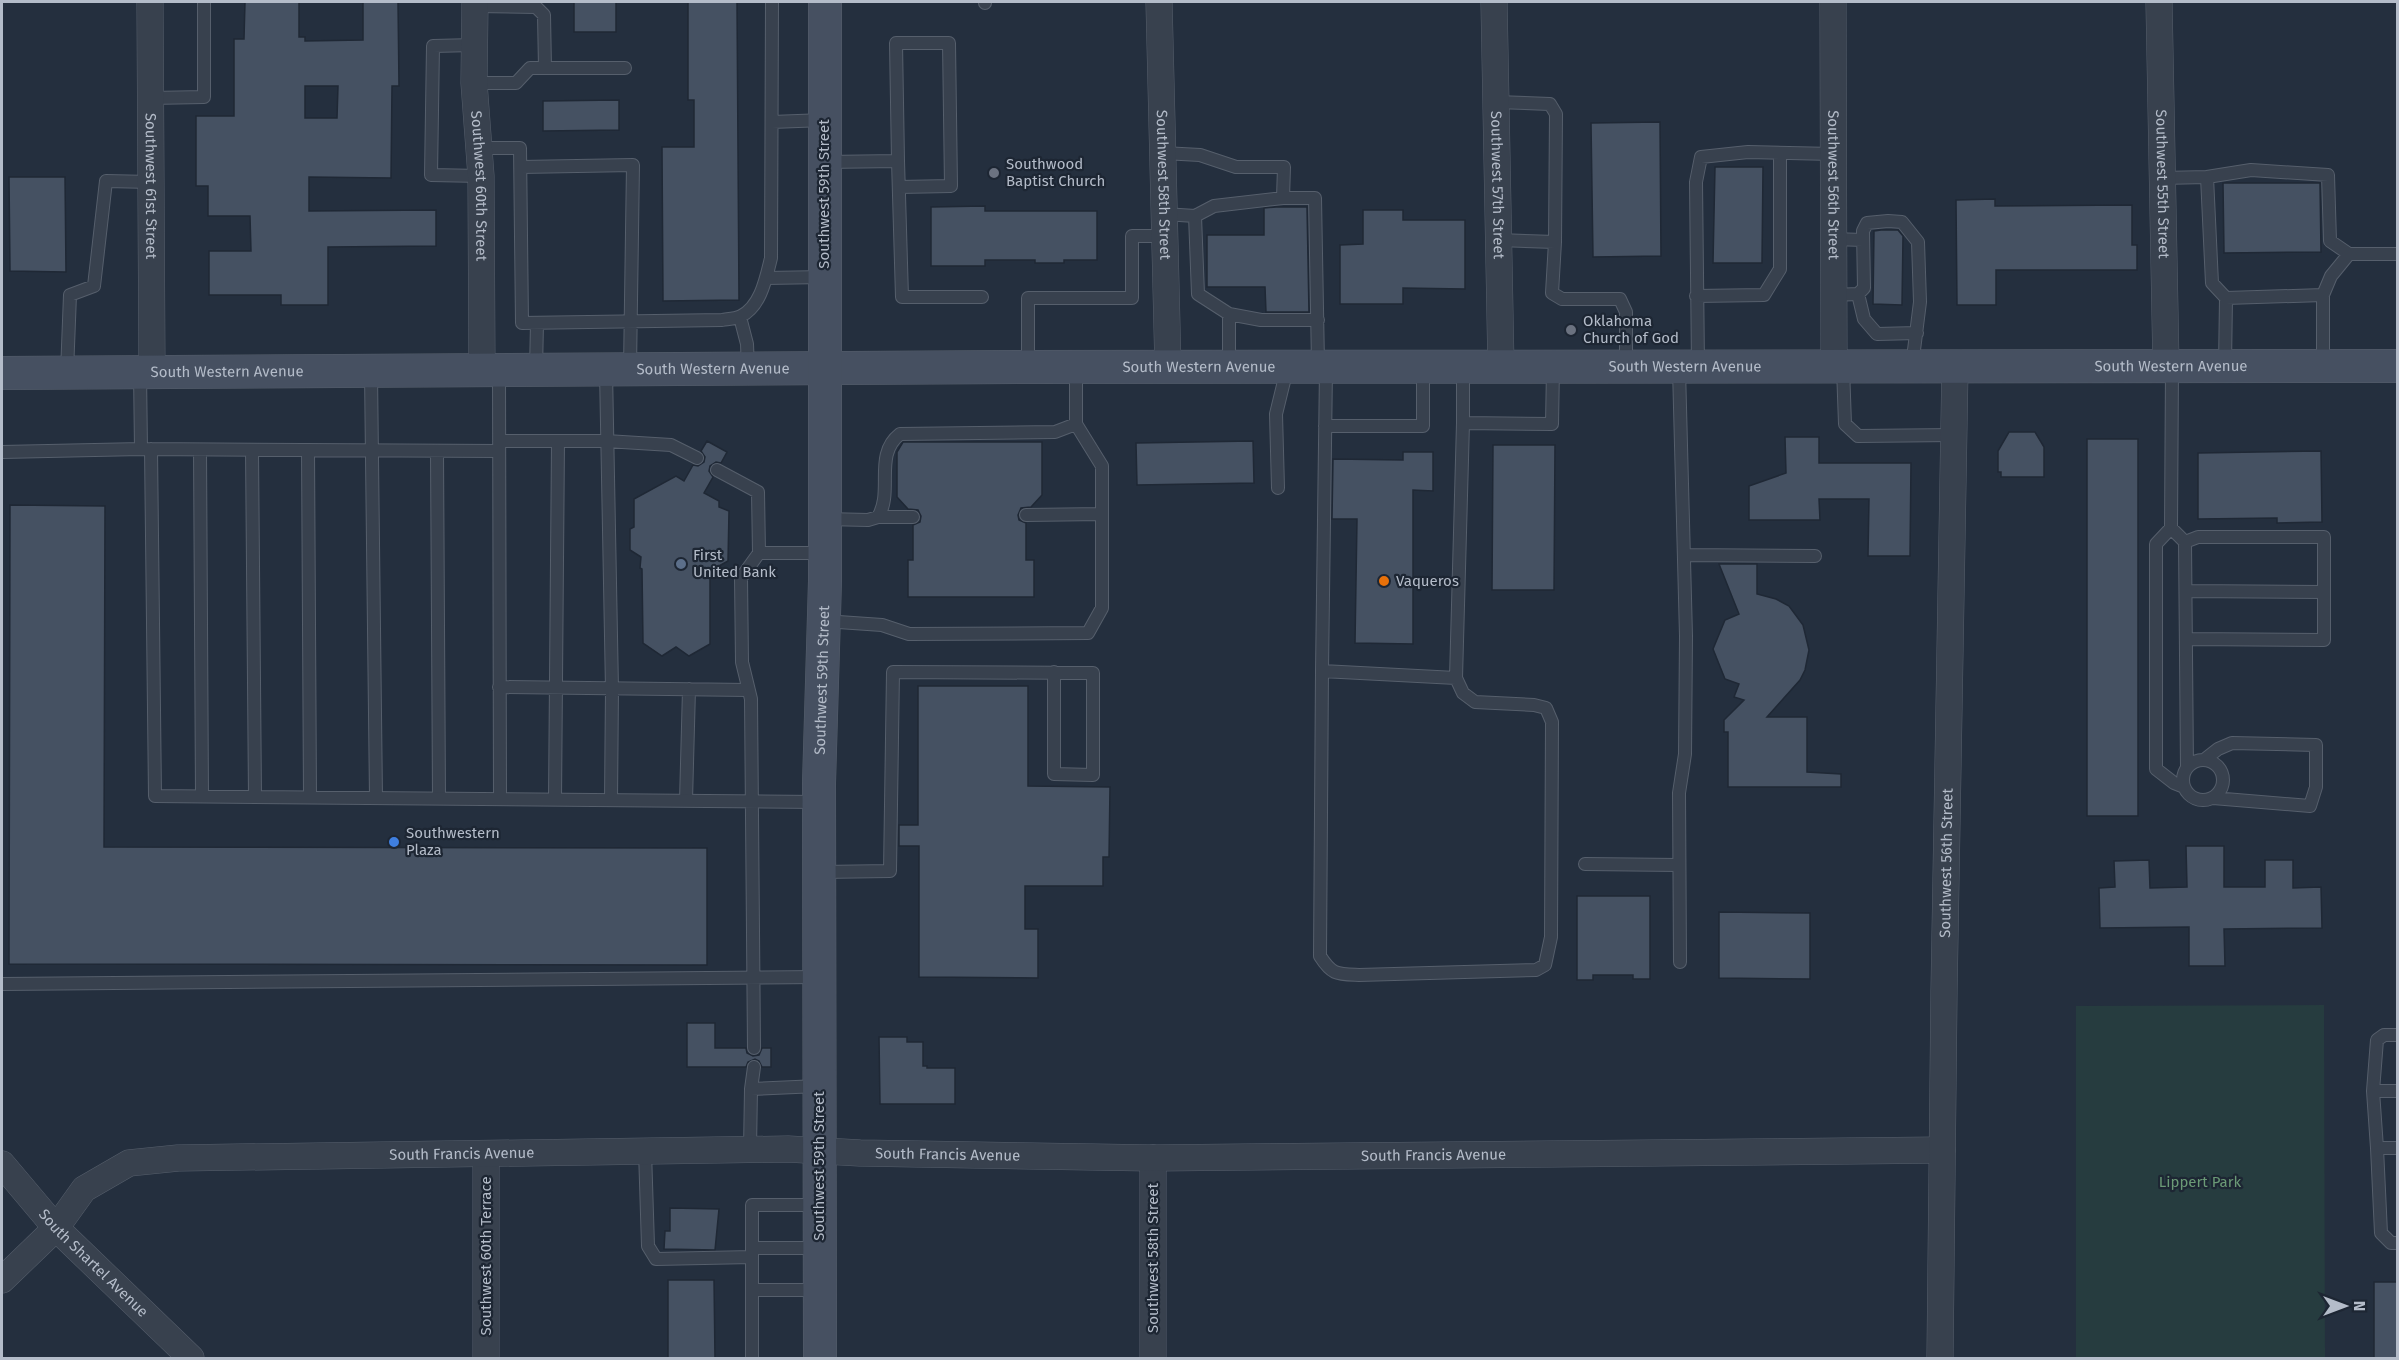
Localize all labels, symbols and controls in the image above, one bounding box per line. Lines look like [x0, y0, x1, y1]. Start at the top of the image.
street label: Southwest 55th Street [2152, 109, 2173, 259]
street label: Southwest 60th Street [467, 110, 490, 262]
street label: Southwest 58th Street [1153, 110, 1174, 261]
street label: Southwest 56th Street [1824, 110, 1843, 260]
street label: Southwest 57th Street [1487, 111, 1508, 260]
street label: Southwest 61st Street [142, 113, 160, 260]
street label: Southwest 59th Street [815, 119, 833, 269]
place label: Southwood Baptist Church [1006, 155, 1105, 190]
marker: Southwood Baptist Church [987, 166, 1001, 180]
place label: Oklahoma Church of God [1583, 312, 1679, 347]
marker: Oklahoma Church of God [1564, 323, 1578, 337]
street label: South Western Avenue [1608, 357, 1762, 376]
street label: South Western Avenue [2094, 357, 2248, 375]
street label: South Western Avenue [1122, 358, 1276, 376]
street label: South Western Avenue [636, 359, 790, 378]
street label: South Western Avenue [150, 362, 304, 381]
place label: First United Bank [693, 546, 776, 581]
marker: First United Bank [674, 557, 688, 571]
place label: Vaqueros [1396, 572, 1459, 590]
marker: Vaqueros [1377, 574, 1391, 588]
street label: Southwest 59th Street [811, 605, 833, 755]
street label: Southwest 56th Street [1936, 787, 1957, 938]
place label: Southwestern Plaza [406, 824, 500, 859]
marker: Southwestern Plaza [387, 835, 401, 849]
street label: Southwest 59th Street [810, 1091, 828, 1241]
street label: South Francis Avenue [389, 1144, 535, 1164]
street label: South Francis Avenue [875, 1144, 1020, 1165]
street label: South Francis Avenue [1361, 1145, 1506, 1165]
park label: Lippert Park [2159, 1173, 2242, 1191]
street label: Southwest 60th Terrace [477, 1176, 495, 1336]
street label: Southwest 58th Street [1144, 1182, 1162, 1333]
street label: South Shartel Avenue [35, 1205, 152, 1321]
north arrow [2315, 1276, 2375, 1336]
text: N [2350, 1301, 2369, 1311]

